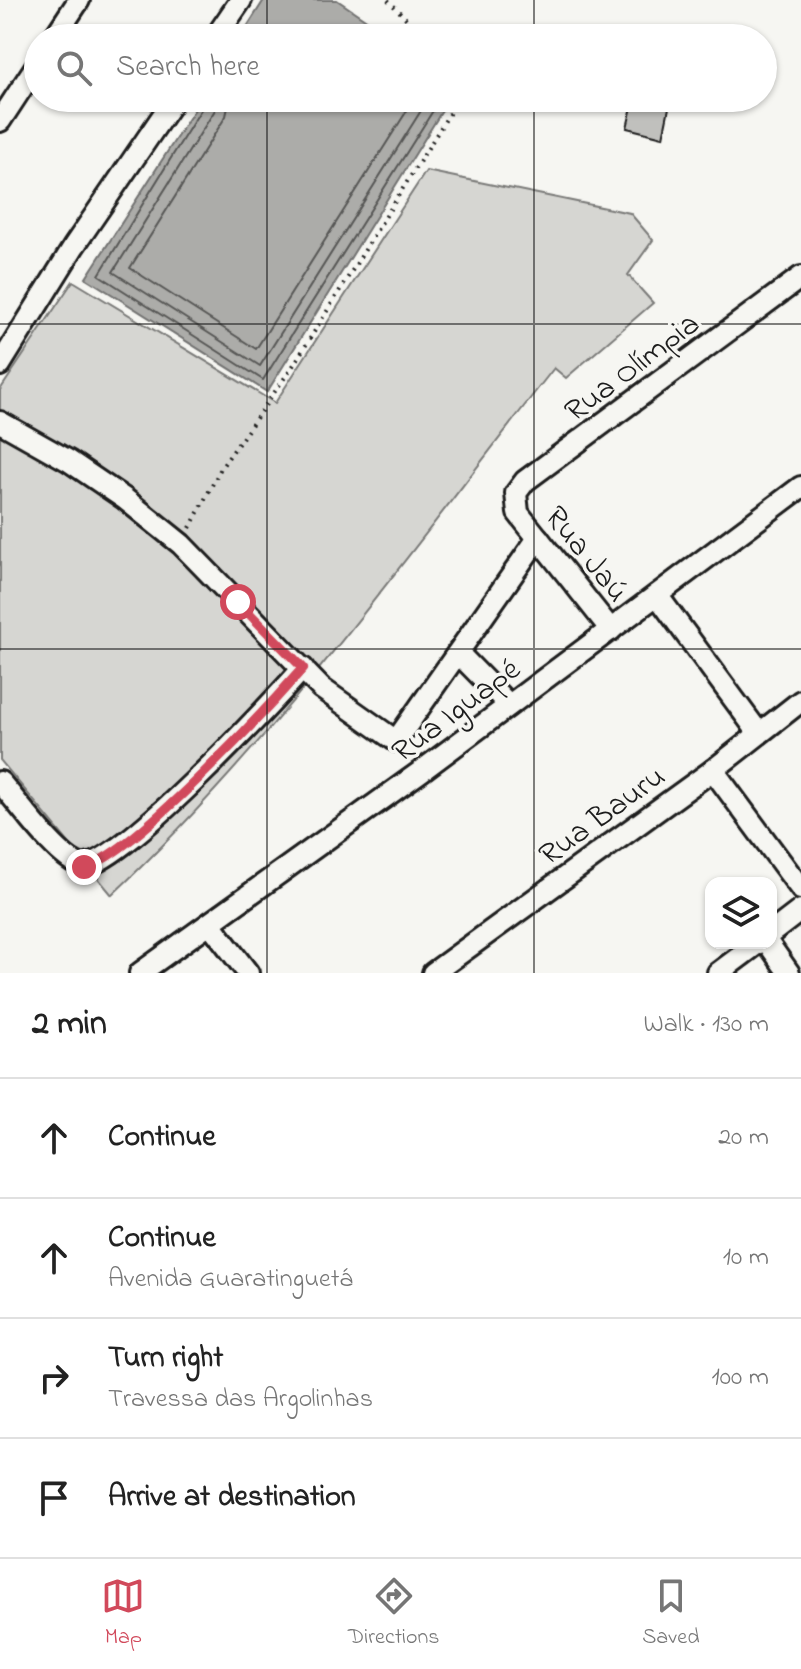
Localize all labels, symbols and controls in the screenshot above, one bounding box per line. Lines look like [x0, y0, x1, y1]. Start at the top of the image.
search box [24, 24, 777, 112]
icon: search [52, 46, 96, 90]
text: Search here [116, 46, 260, 90]
street label: Rua Olímpia [556, 302, 711, 435]
street label: Rua Jaú [532, 497, 639, 614]
route start [220, 584, 256, 620]
street label: Rua Iguapé [383, 647, 532, 776]
street label: Rua Bauru [530, 755, 676, 879]
route end [66, 849, 102, 885]
map controls [705, 877, 777, 949]
button: layers [705, 877, 777, 949]
text: 2 min [32, 1000, 107, 1050]
text: Walk · 130 m [644, 1006, 769, 1044]
icon: ahead [32, 1116, 76, 1160]
text: Continue [108, 1116, 216, 1160]
text: 20 m [718, 1119, 769, 1157]
text: Continue [108, 1217, 216, 1261]
icon: ahead [32, 1236, 76, 1280]
text: 10 m [723, 1239, 769, 1277]
text: Avenida Guaratinguetá [108, 1261, 353, 1299]
text: Turn right [108, 1337, 223, 1381]
icon: right [32, 1356, 76, 1400]
text: 100 m [712, 1359, 769, 1397]
text: Travessa das Argolinhas [108, 1381, 373, 1419]
icon: arrive [32, 1476, 76, 1520]
text: Arrive at destination [108, 1476, 356, 1520]
tab: Map [101, 1574, 145, 1654]
tab: Directions [348, 1574, 439, 1654]
tab: Saved [642, 1574, 700, 1654]

